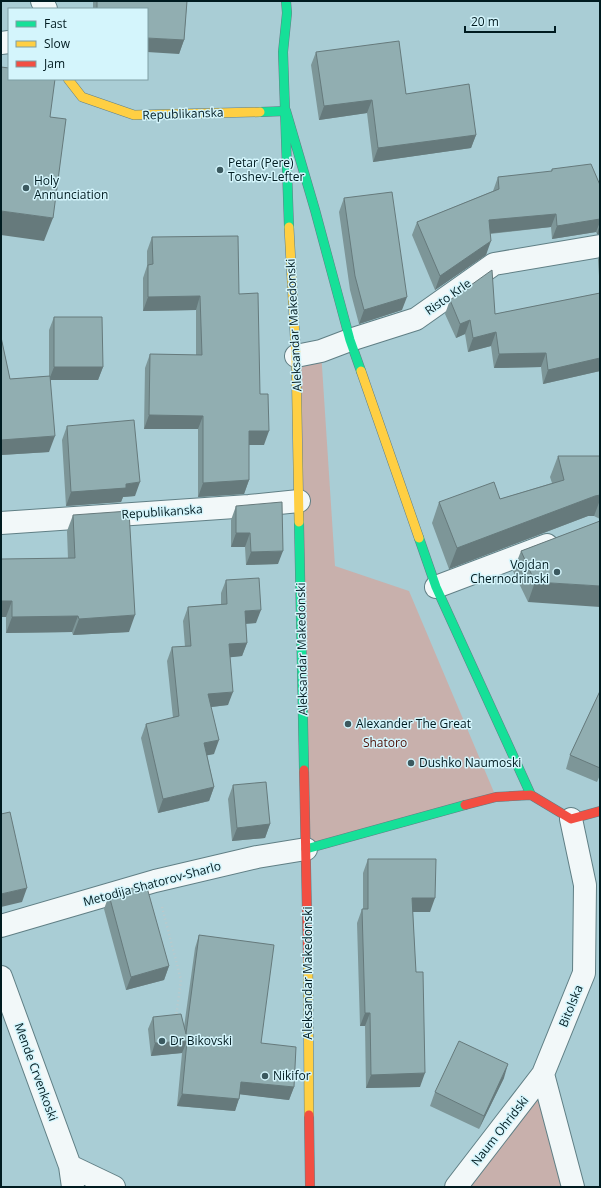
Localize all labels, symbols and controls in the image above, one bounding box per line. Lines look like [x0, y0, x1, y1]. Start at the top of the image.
legend [8, 8, 148, 80]
scale bar [465, 8, 555, 34]
text: 20 m [471, 13, 499, 30]
text: Fast [44, 15, 67, 32]
text: Slow [44, 35, 71, 52]
text: Jam [43, 55, 65, 72]
street label: Republikanska [142, 104, 224, 123]
place label: Petar (Pere) Toshev-Lefter [228, 154, 305, 185]
marker: Petar (Pere) Toshev-Lefter [215, 165, 225, 175]
place label: Holy Annunciation [34, 172, 108, 203]
marker: Holy Annunciation [21, 183, 31, 193]
street label: Aleksandar Makedonski [282, 258, 305, 392]
street label: Risto Krle [421, 274, 474, 319]
street label: Republikanska [121, 500, 203, 523]
place label: Vojdan Chernodrinski [470, 556, 549, 587]
marker: Vojdan Chernodrinski [552, 567, 562, 577]
street label: Aleksandar Makedonski [292, 582, 311, 716]
place label: Alexander The Great [356, 715, 471, 732]
marker: Alexander The Great [343, 719, 353, 729]
park label: Shatoro [363, 734, 407, 751]
place label: Dushko Naumoski [419, 754, 521, 771]
marker: Dushko Naumoski [406, 758, 416, 768]
street label: Metodija Shatorov-Sharlo [81, 857, 223, 910]
street label: Aleksandar Makedonski [299, 907, 316, 1039]
street label: Bitolska [554, 982, 587, 1029]
street label: Mende Crvenkoski [11, 1020, 62, 1123]
place label: Dr Bikovski [170, 1032, 232, 1049]
marker: Dr Bikovski [157, 1036, 167, 1046]
place label: Nikifor [273, 1067, 311, 1084]
marker: Nikifor [260, 1071, 270, 1081]
street label: Naum Ohridski [467, 1092, 532, 1169]

